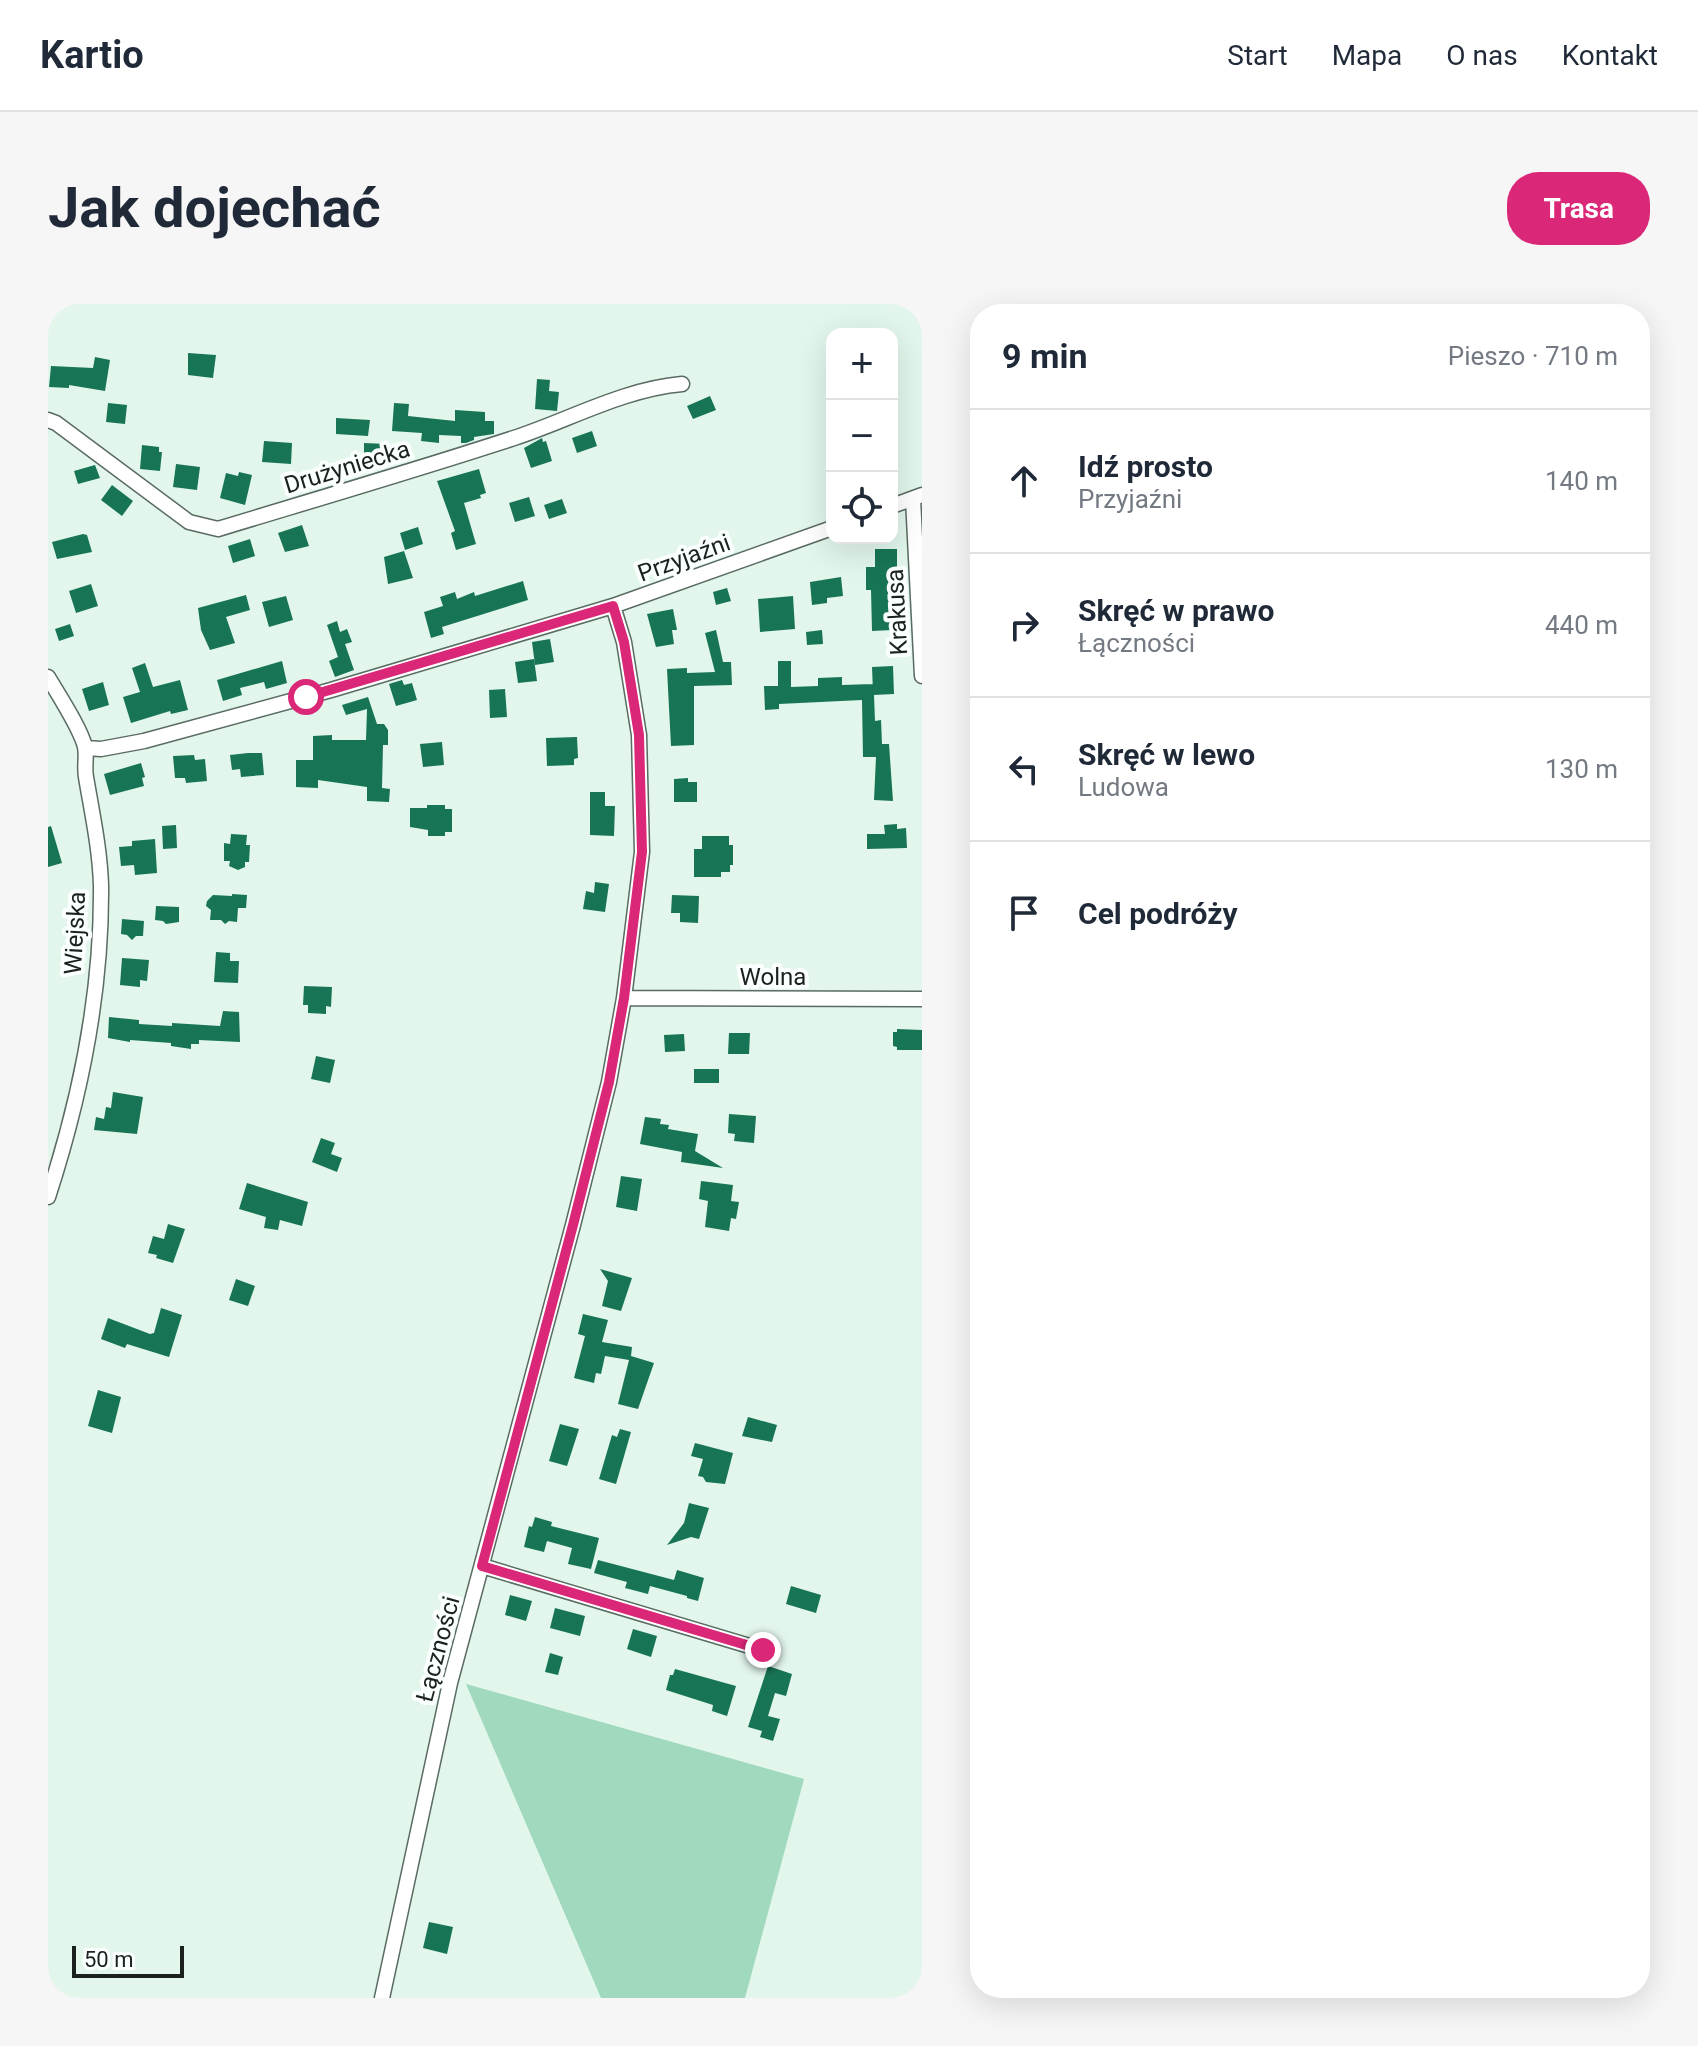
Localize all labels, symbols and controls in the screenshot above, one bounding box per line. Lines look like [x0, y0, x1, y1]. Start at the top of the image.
text: Kartio [40, 33, 144, 77]
text: Start [1227, 39, 1288, 72]
text: Mapa [1332, 39, 1402, 72]
text: O nas [1446, 39, 1518, 72]
text: Kontakt [1562, 39, 1658, 72]
button: Trasa [1507, 172, 1650, 245]
text: Jak dojechać [48, 175, 381, 241]
map controls [826, 328, 898, 544]
button: + [826, 328, 898, 400]
text: 9 min [1002, 336, 1087, 376]
text: Pieszo · 710 m [1448, 341, 1618, 371]
button: − [826, 400, 898, 472]
street label: Drużyniecka [281, 435, 413, 499]
text: Idź prosto [1078, 449, 1213, 484]
icon: ahead [1002, 459, 1046, 503]
text: 140 m [1545, 466, 1618, 496]
button: locate [826, 472, 898, 544]
text: Przyjaźni [1078, 484, 1182, 514]
street label: Przyjaźni [634, 528, 734, 588]
street label: Krakusa [881, 568, 913, 656]
text: Skręć w prawo [1078, 593, 1274, 628]
icon: right [1002, 603, 1046, 647]
text: 440 m [1545, 610, 1618, 640]
text: Łączności [1078, 628, 1195, 658]
route start [288, 679, 324, 715]
text: Skręć w lewo [1078, 737, 1255, 772]
icon: left [1002, 747, 1046, 791]
text: 130 m [1545, 754, 1618, 784]
text: Ludowa [1078, 772, 1169, 802]
street label: Wiejska [59, 891, 91, 975]
icon: arrive [1002, 891, 1046, 935]
text: Cel podróży [1078, 896, 1238, 931]
street label: Wolna [740, 963, 806, 991]
street label: Łączności [410, 1593, 466, 1705]
route end [745, 1632, 781, 1668]
scale bar [72, 1942, 184, 1978]
text: 50 m [84, 1947, 133, 1972]

